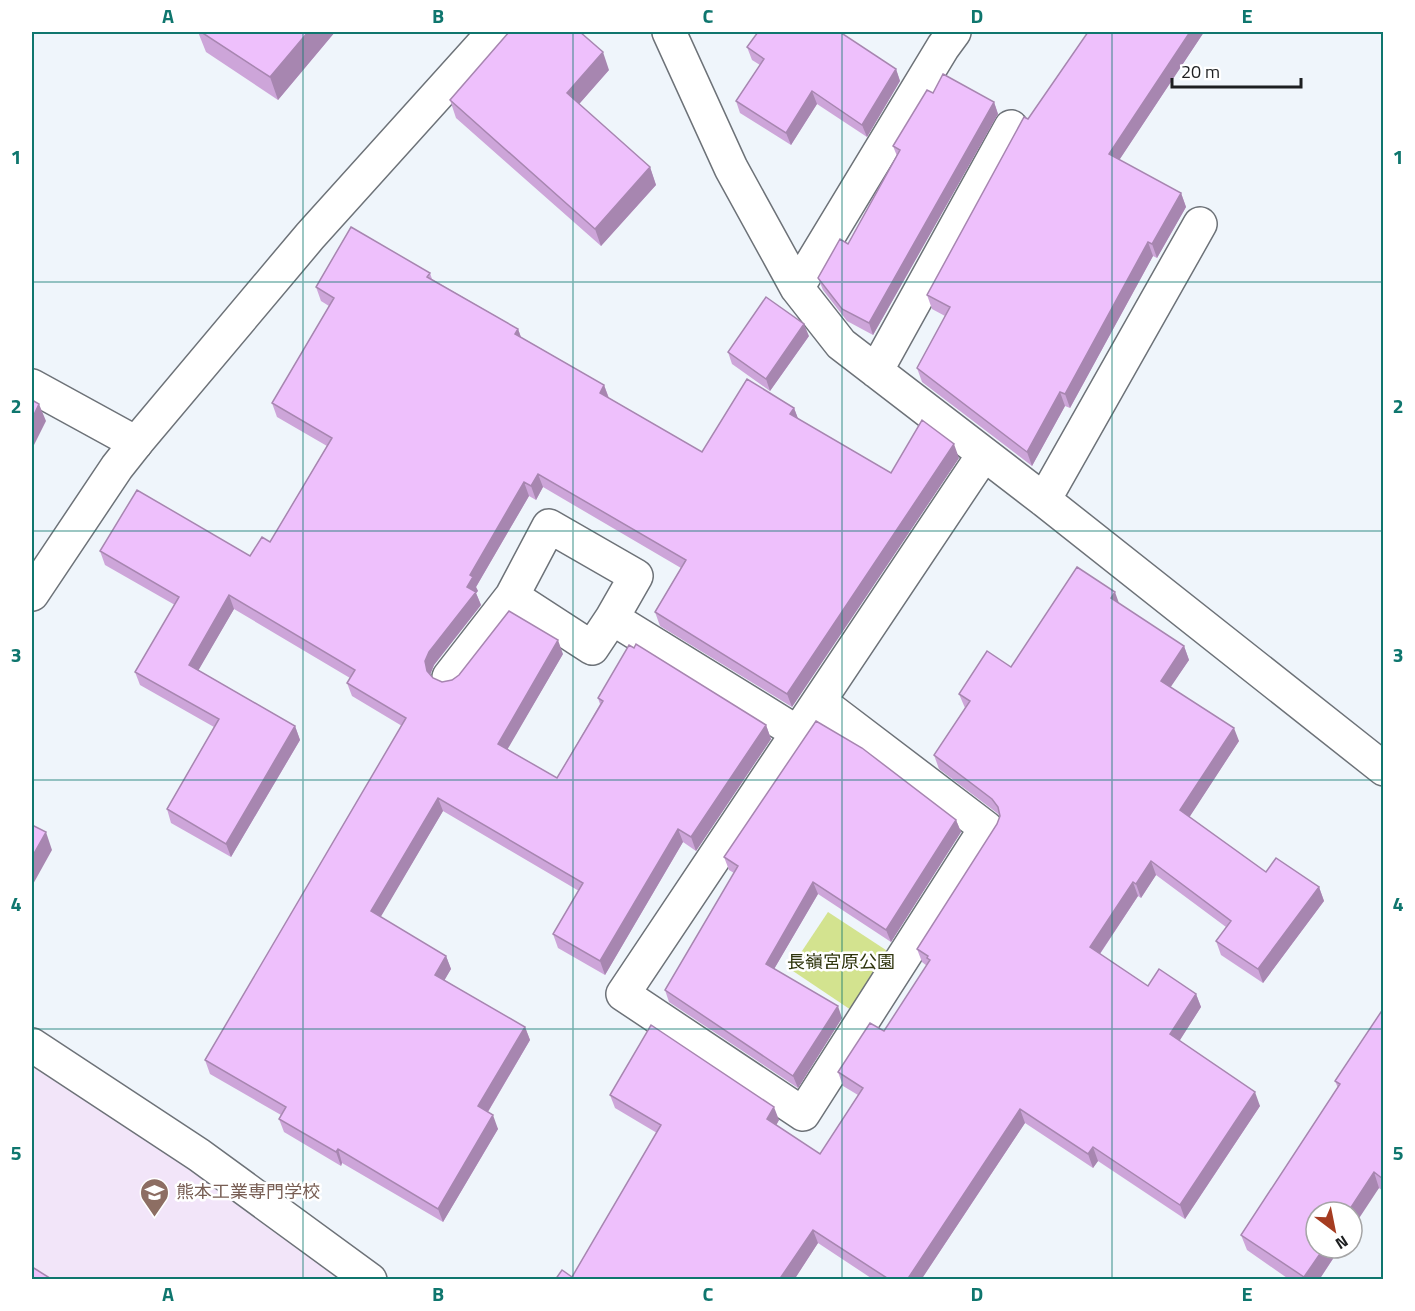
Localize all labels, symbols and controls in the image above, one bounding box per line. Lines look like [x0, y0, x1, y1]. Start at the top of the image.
text: A [162, 0, 174, 31]
text: B [432, 0, 444, 31]
text: C [703, 0, 714, 31]
text: D [971, 0, 983, 31]
text: E [1241, 0, 1253, 31]
scale bar [1172, 51, 1301, 89]
text: 20 m [1181, 58, 1220, 85]
text: 1 [10, 141, 22, 172]
text: 1 [1392, 141, 1404, 172]
text: 2 [10, 390, 22, 421]
text: 2 [1392, 390, 1404, 421]
text: 3 [10, 639, 22, 670]
text: 3 [1392, 639, 1404, 670]
text: 4 [10, 888, 22, 919]
text: 4 [1392, 888, 1404, 919]
park label: 長嶺宮原公園 [787, 948, 895, 975]
text: 5 [10, 1137, 22, 1168]
text: 5 [1392, 1137, 1404, 1168]
school or university icon: 熊本工業専門学校 [139, 1176, 171, 1218]
place label: 熊本工業専門学校 [176, 1178, 320, 1205]
north arrow [1304, 1200, 1364, 1260]
text: N [1331, 1230, 1353, 1256]
text: A [162, 1278, 174, 1309]
text: B [432, 1278, 444, 1309]
text: C [703, 1278, 714, 1309]
text: D [971, 1278, 983, 1309]
text: E [1241, 1278, 1253, 1309]

